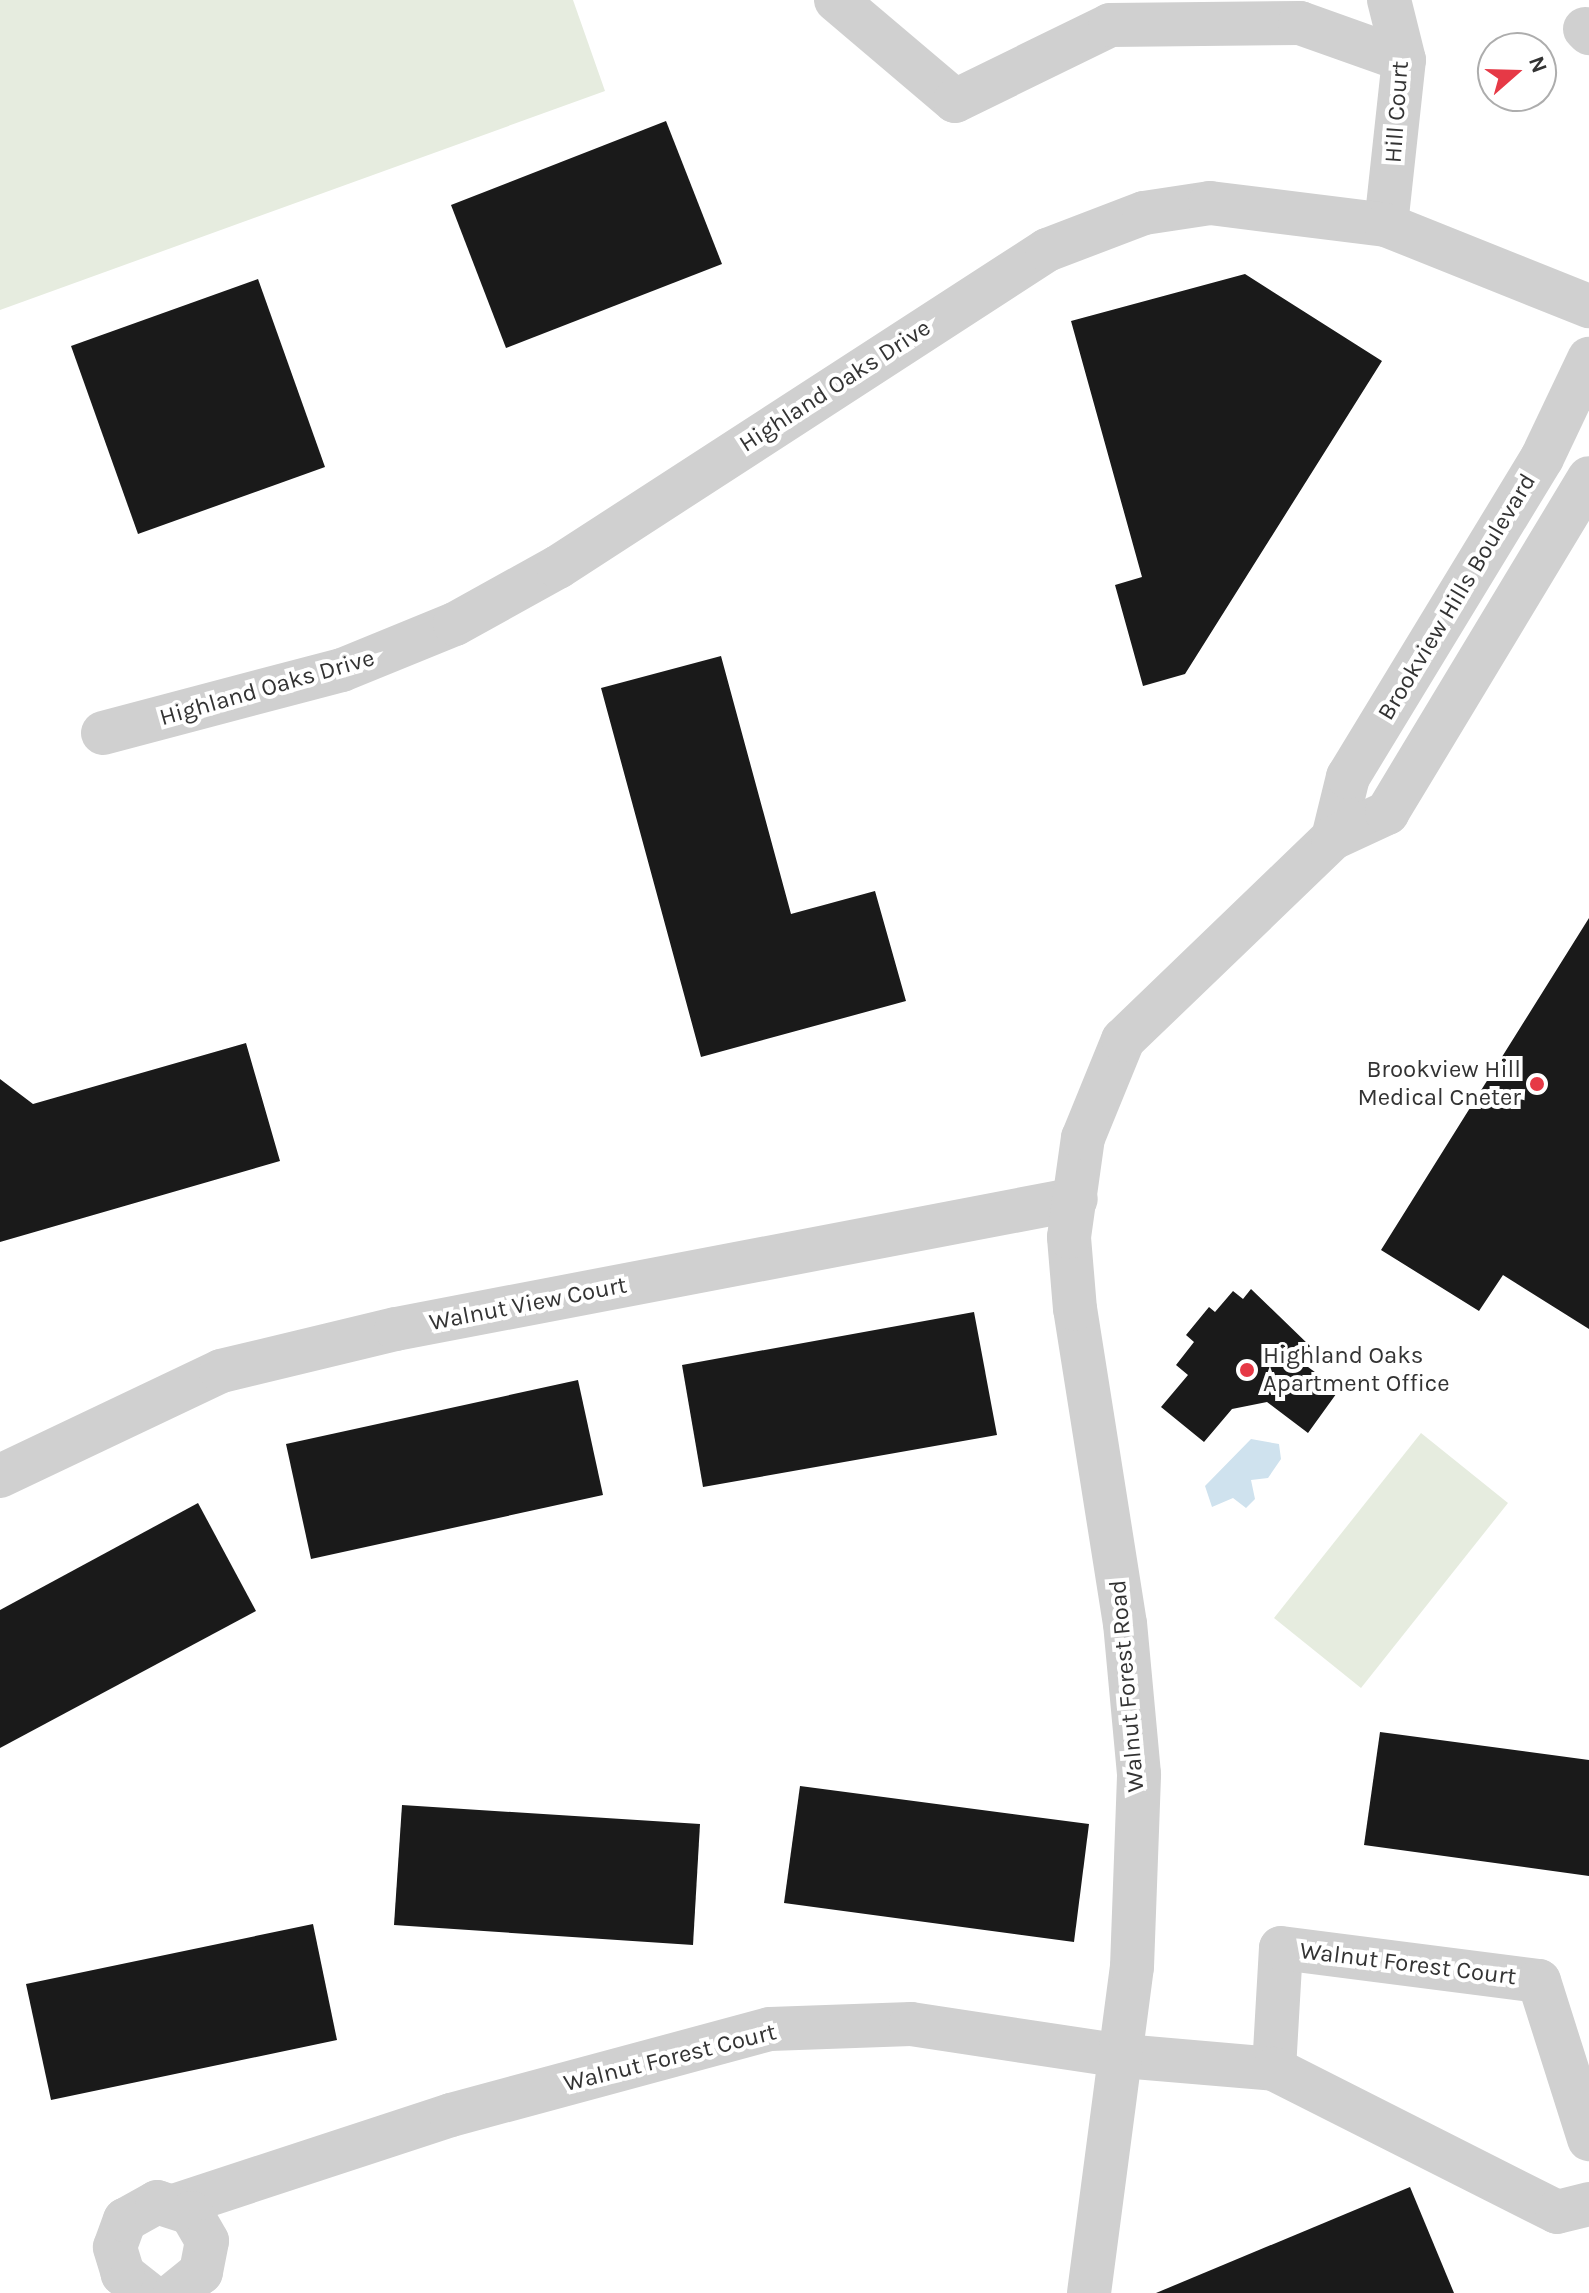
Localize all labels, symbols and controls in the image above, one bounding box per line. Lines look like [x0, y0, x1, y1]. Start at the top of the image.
north arrow [1477, 32, 1557, 112]
text: N [1523, 53, 1553, 76]
street label: Hill Court [1379, 60, 1415, 164]
street label: Highland Oaks Drive [734, 313, 936, 459]
street label: Brookview Hills Boulevard [1372, 468, 1542, 726]
street label: Highland Oaks Drive [156, 644, 378, 732]
place label: Brookview Hill Medical Cneter [1357, 1056, 1521, 1112]
marker: Brookview Hill Medical Cneter [1528, 1075, 1546, 1093]
street label: Walnut View Court [427, 1271, 629, 1337]
place label: Highland Oaks Apartment Office [1263, 1342, 1450, 1398]
marker: Highland Oaks Apartment Office [1238, 1361, 1256, 1379]
street label: Walnut Forest Road [1103, 1579, 1151, 1793]
street label: Walnut Forest Court [1298, 1936, 1518, 1992]
street label: Walnut Forest Court [561, 2018, 779, 2098]

